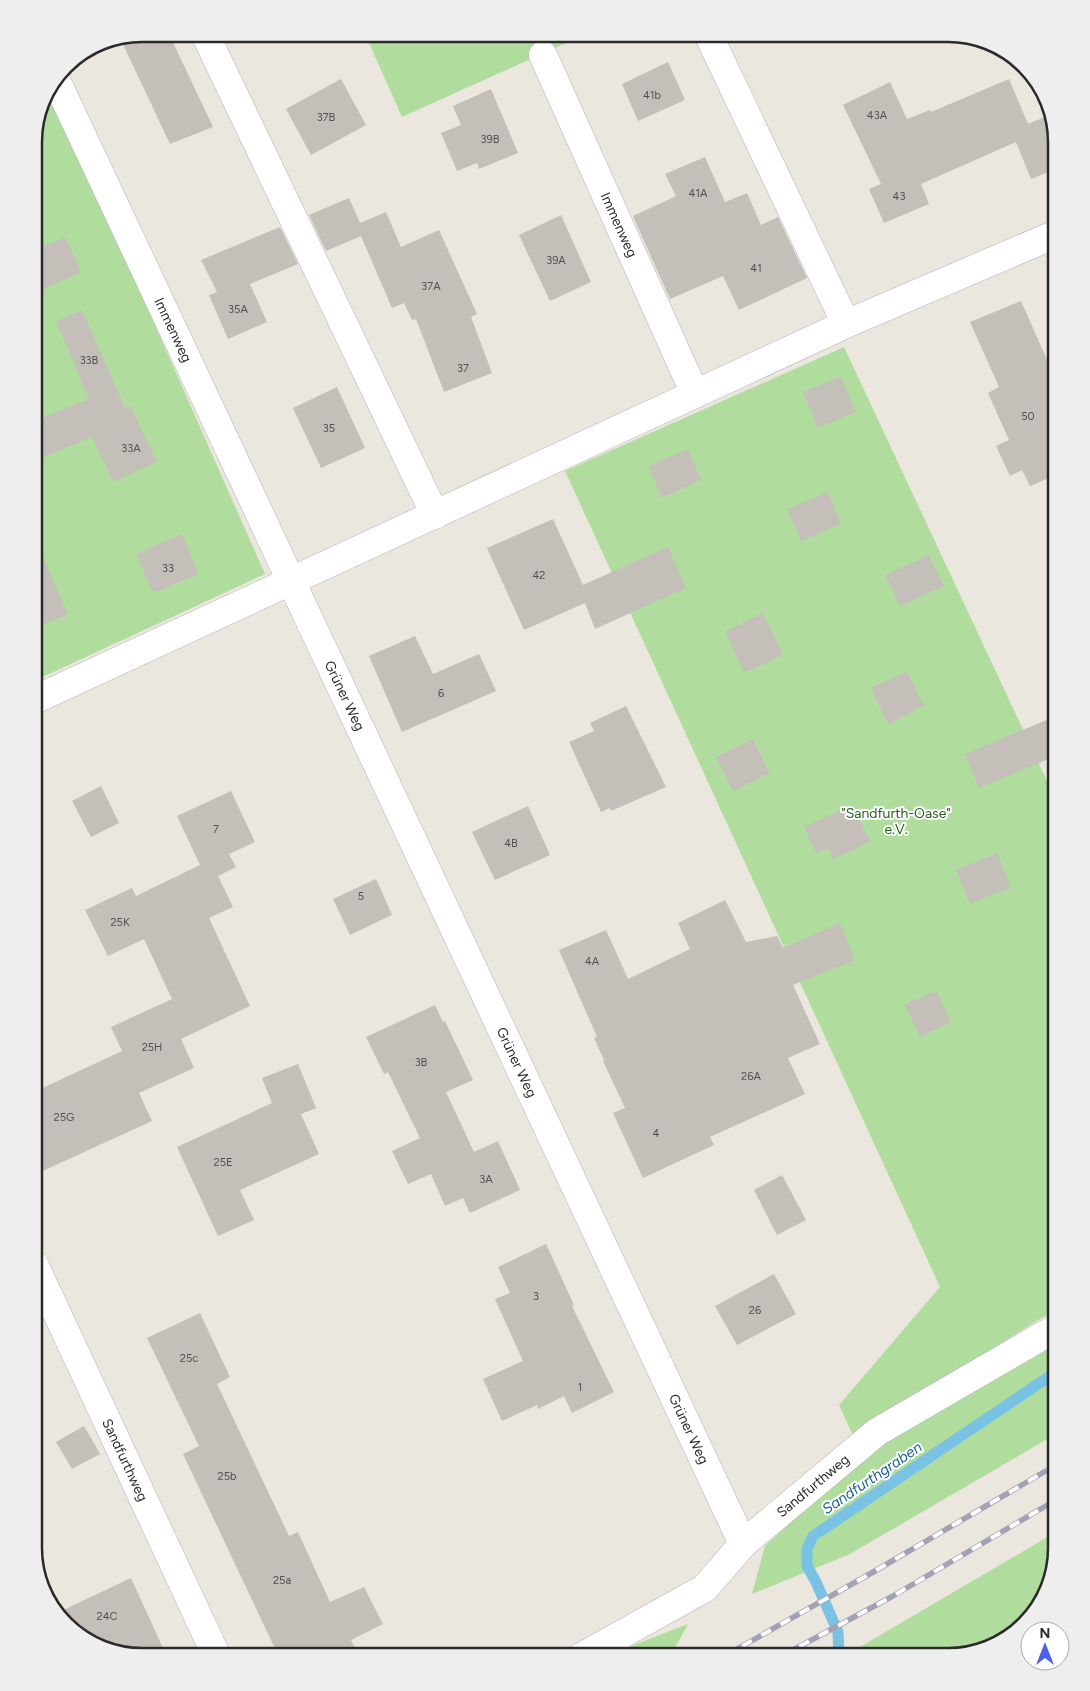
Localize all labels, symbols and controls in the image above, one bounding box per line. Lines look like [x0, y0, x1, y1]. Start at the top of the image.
house number: 41b [643, 89, 661, 102]
house number: 43A [867, 109, 888, 122]
house number: 37B [317, 111, 336, 124]
house number: 39B [481, 133, 500, 146]
house number: 41A [689, 187, 708, 200]
street label: Immenweg [597, 189, 641, 260]
house number: 43 [893, 190, 905, 203]
house number: 39A [546, 254, 566, 267]
house number: 41 [750, 262, 762, 275]
house number: 37A [421, 280, 441, 293]
street label: Immenweg [151, 295, 196, 365]
house number: 35A [228, 303, 248, 316]
house number: 33B [80, 354, 99, 367]
house number: 37 [457, 362, 469, 375]
house number: 50 [1021, 410, 1035, 423]
house number: 35 [323, 422, 335, 435]
house number: 33A [121, 442, 141, 455]
house number: 33 [162, 562, 174, 575]
house number: 42 [533, 569, 545, 582]
street label: Grüner Weg [321, 658, 369, 733]
house number: 6 [438, 687, 444, 700]
park label: "Sandfurth-Oase" e.V. [841, 805, 951, 838]
house number: 7 [213, 823, 219, 836]
house number: 4B [504, 837, 518, 850]
house number: 5 [358, 890, 364, 903]
house number: 25K [110, 916, 130, 929]
house number: 4A [585, 955, 600, 968]
street label: Grüner Weg [493, 1024, 541, 1100]
house number: 25H [142, 1041, 162, 1054]
house number: 3B [415, 1056, 428, 1069]
house number: 26A [741, 1070, 761, 1083]
house number: 25G [54, 1111, 74, 1124]
house number: 4 [653, 1127, 660, 1140]
house number: 25E [214, 1156, 233, 1169]
house number: 3A [479, 1173, 493, 1186]
house number: 3 [533, 1290, 539, 1303]
house number: 26 [749, 1304, 761, 1317]
house number: 25c [180, 1352, 198, 1365]
house number: 1 [578, 1381, 582, 1394]
street label: Grüner Weg [665, 1391, 713, 1467]
street label: Sandfurthweg [99, 1416, 152, 1504]
water label: Sandfurthgraben [819, 1438, 925, 1518]
street label: Sandfurthweg [773, 1451, 852, 1521]
house number: 25b [218, 1470, 236, 1483]
house number: 25a [273, 1574, 291, 1587]
house number: 24C [97, 1610, 118, 1623]
north arrow [1020, 1621, 1070, 1671]
text: N [1040, 1625, 1050, 1642]

